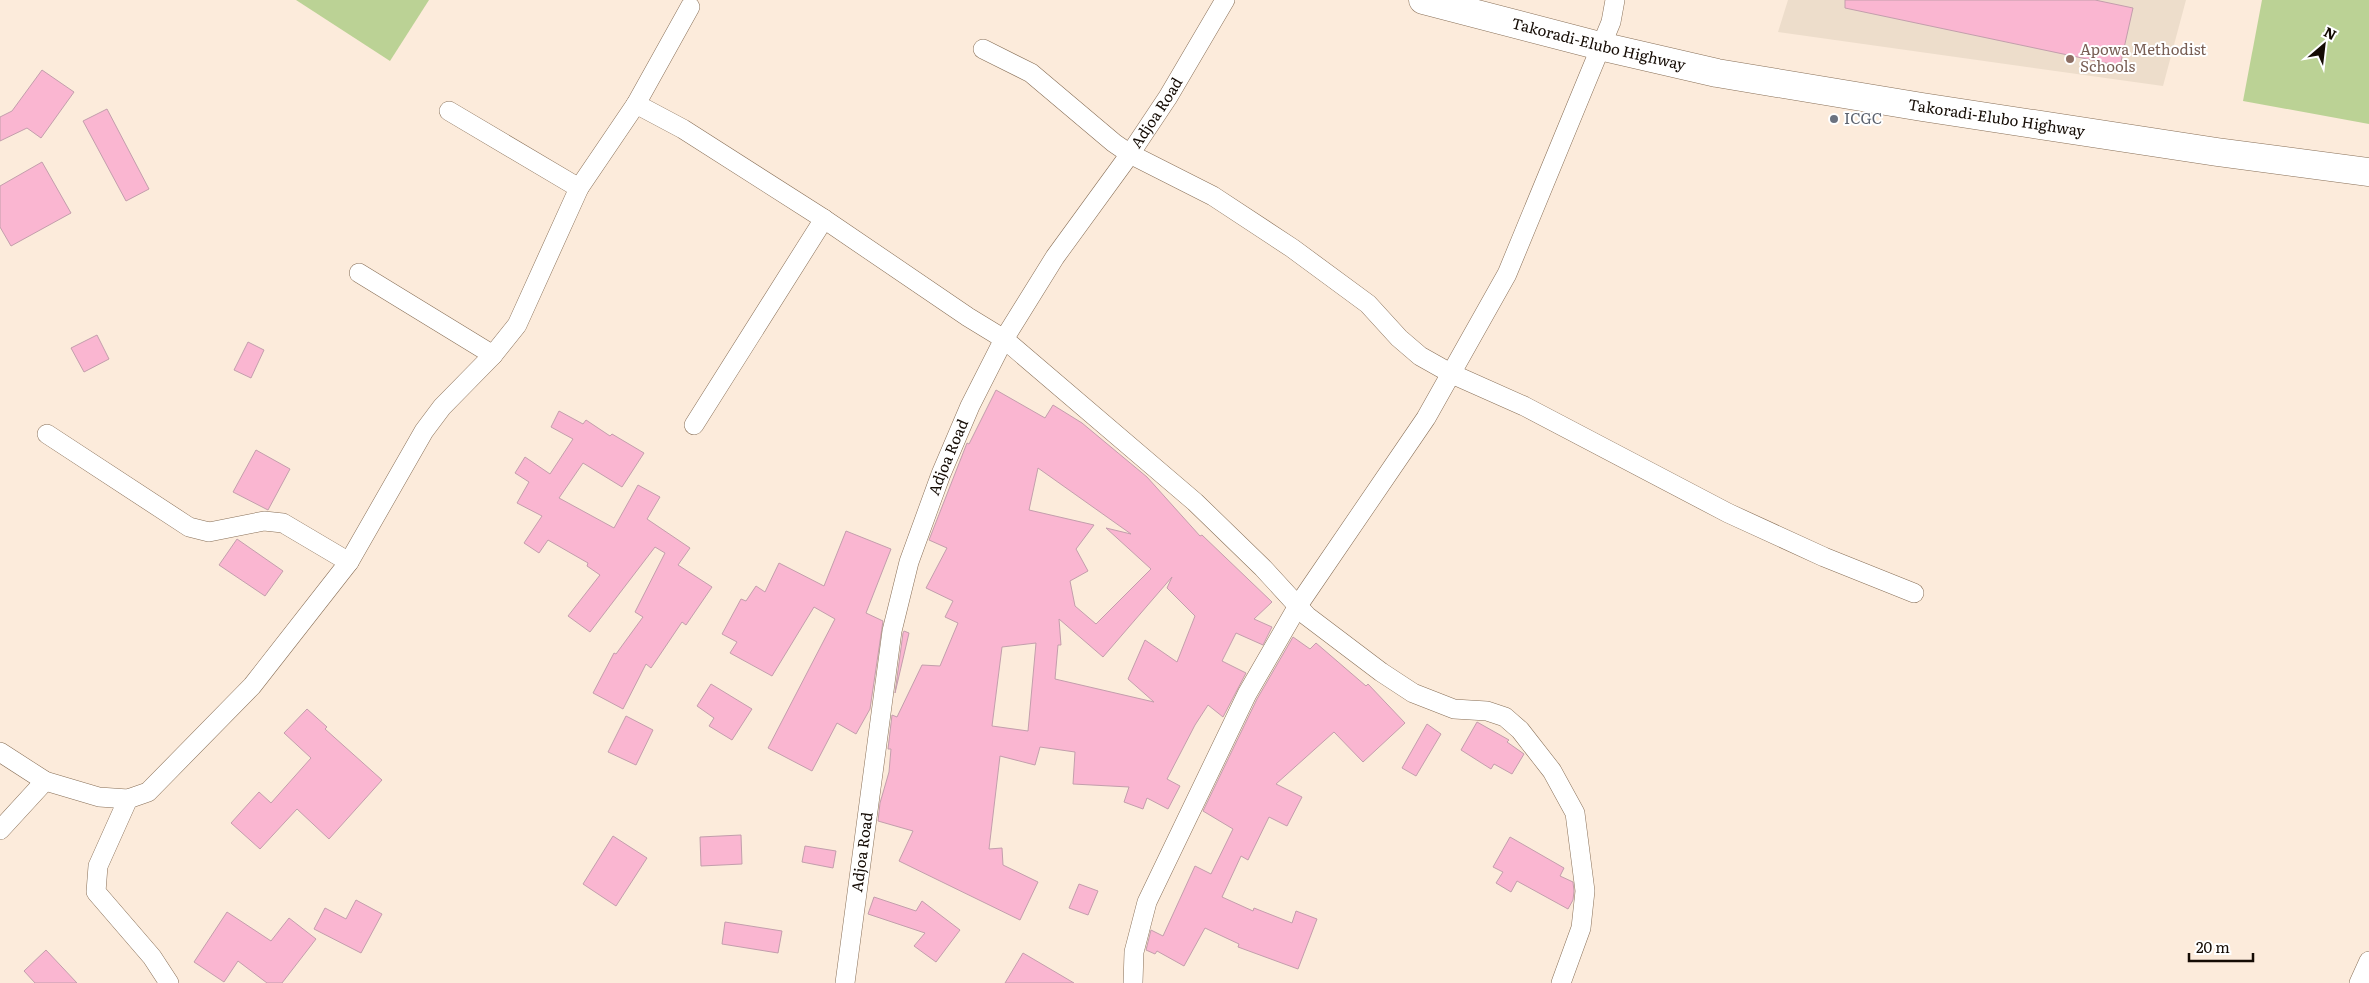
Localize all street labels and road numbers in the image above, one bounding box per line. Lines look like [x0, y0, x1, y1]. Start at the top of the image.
street label: Takoradi-Elubo Highway [1509, 10, 1689, 75]
street label: Adjoa Road [1124, 72, 1187, 152]
street label: Takoradi-Elubo Highway [1906, 92, 2087, 142]
street label: Adjoa Road [921, 415, 973, 498]
street label: Adjoa Road [844, 810, 878, 893]

